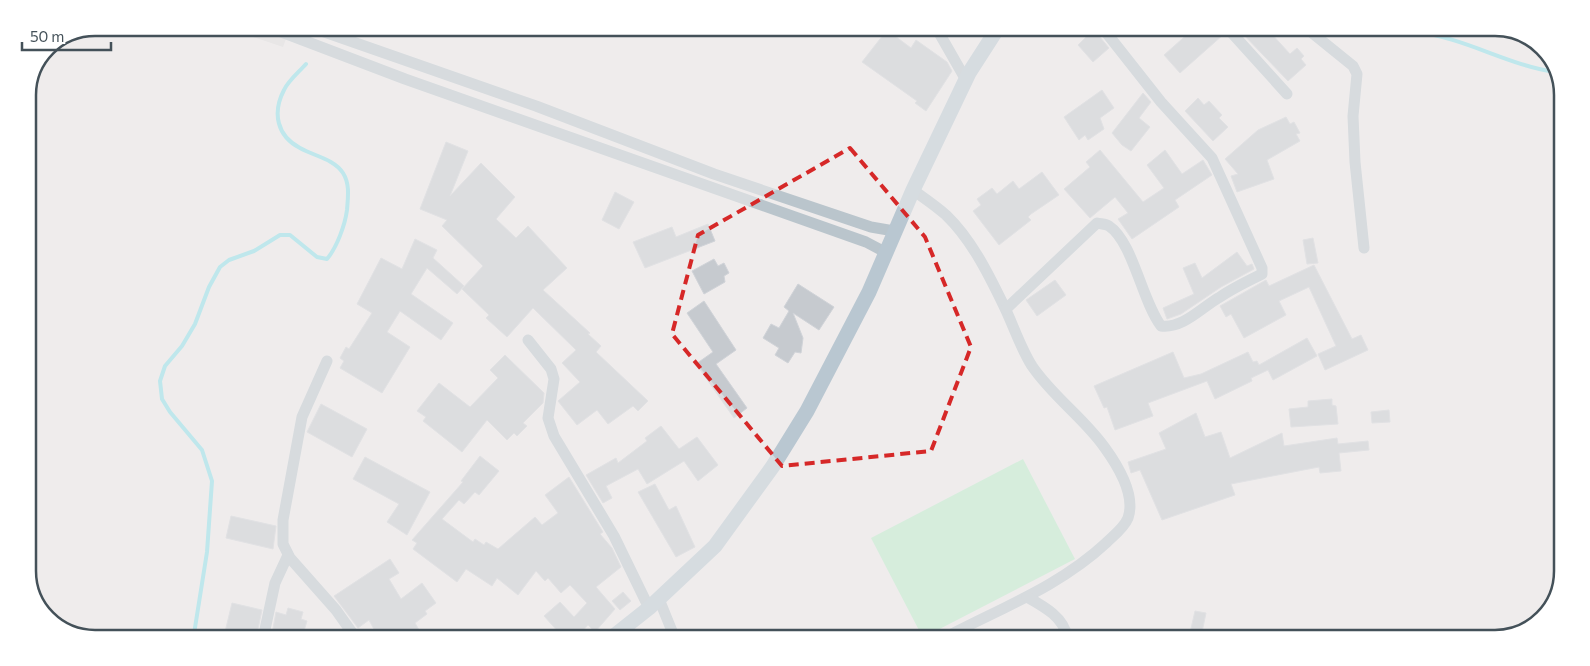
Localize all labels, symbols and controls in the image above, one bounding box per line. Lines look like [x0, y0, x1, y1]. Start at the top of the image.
scale bar [22, 20, 111, 52]
text: 50 m [30, 27, 64, 45]

